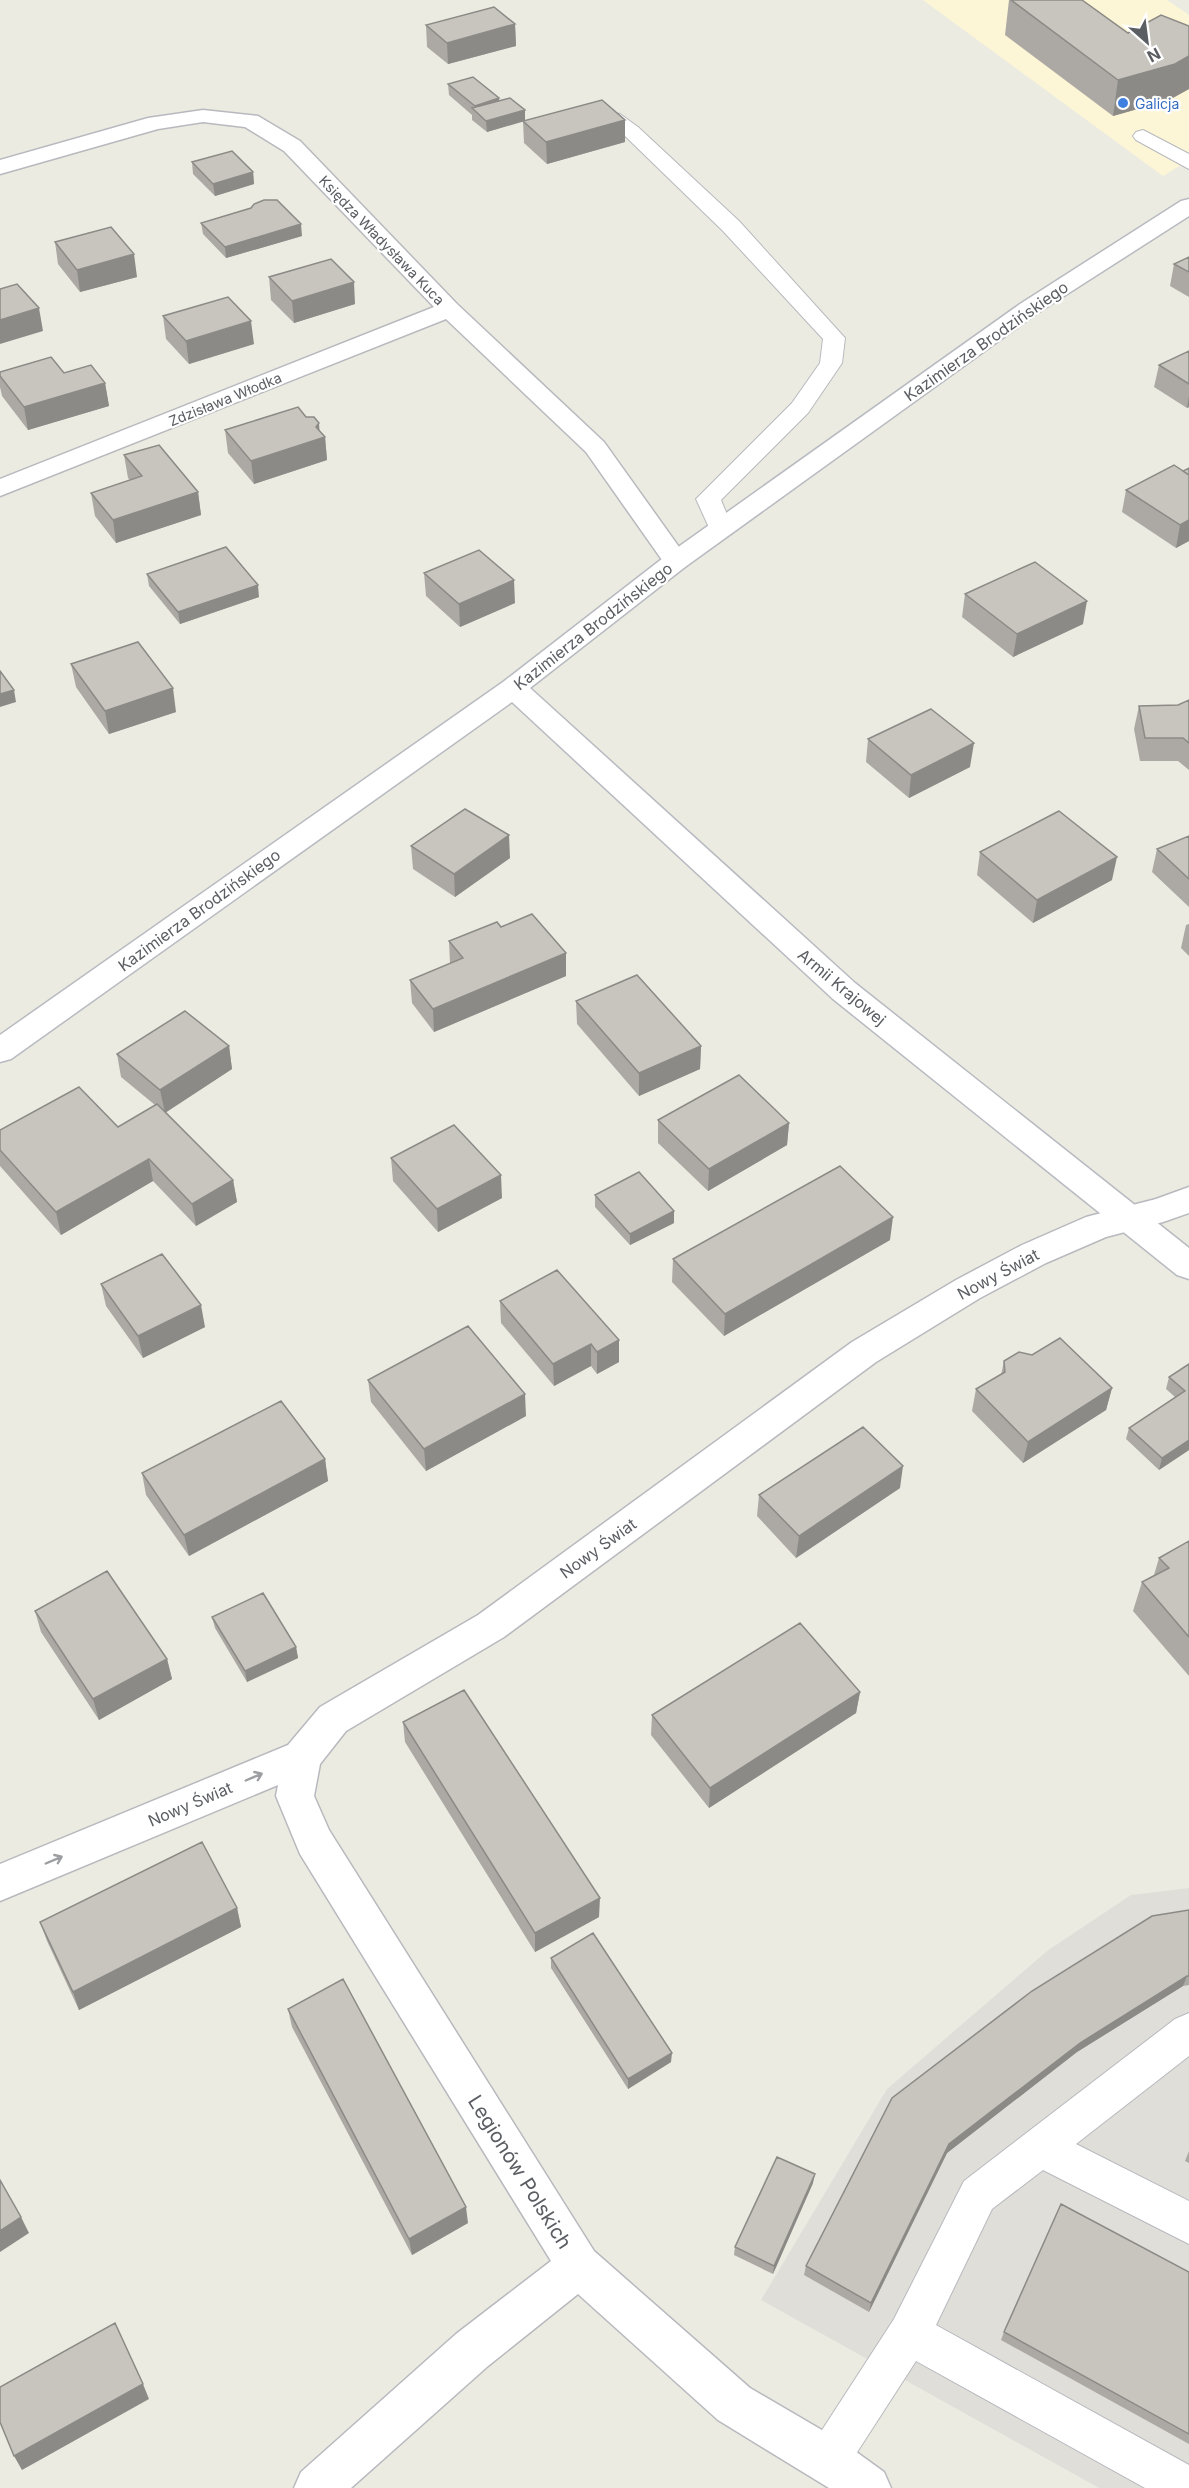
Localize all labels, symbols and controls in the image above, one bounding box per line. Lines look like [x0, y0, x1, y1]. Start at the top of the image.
north arrow [1117, 12, 1177, 72]
text: N [1144, 44, 1164, 67]
place label: Galicja [1135, 95, 1179, 112]
marker: Galicja [1116, 96, 1130, 110]
street label: Księdza Władysława Kuca [316, 172, 448, 308]
street label: Kazimierza Brodzińskiego [900, 277, 1072, 405]
street label: Zdzisława Włodka [166, 369, 284, 429]
street label: Kazimierza Brodzińskiego [510, 558, 676, 694]
street label: Kazimierza Brodzińskiego [114, 844, 284, 976]
street label: Armii Krajowej [794, 944, 890, 1030]
street label: Nowy Świat [954, 1244, 1042, 1304]
street label: Nowy Świat [556, 1514, 640, 1582]
one-way arrow [244, 1771, 262, 1782]
street label: Nowy Świat [145, 1777, 235, 1831]
one-way arrow [44, 1854, 63, 1865]
street label: Legionów Polskich [463, 2091, 577, 2253]

